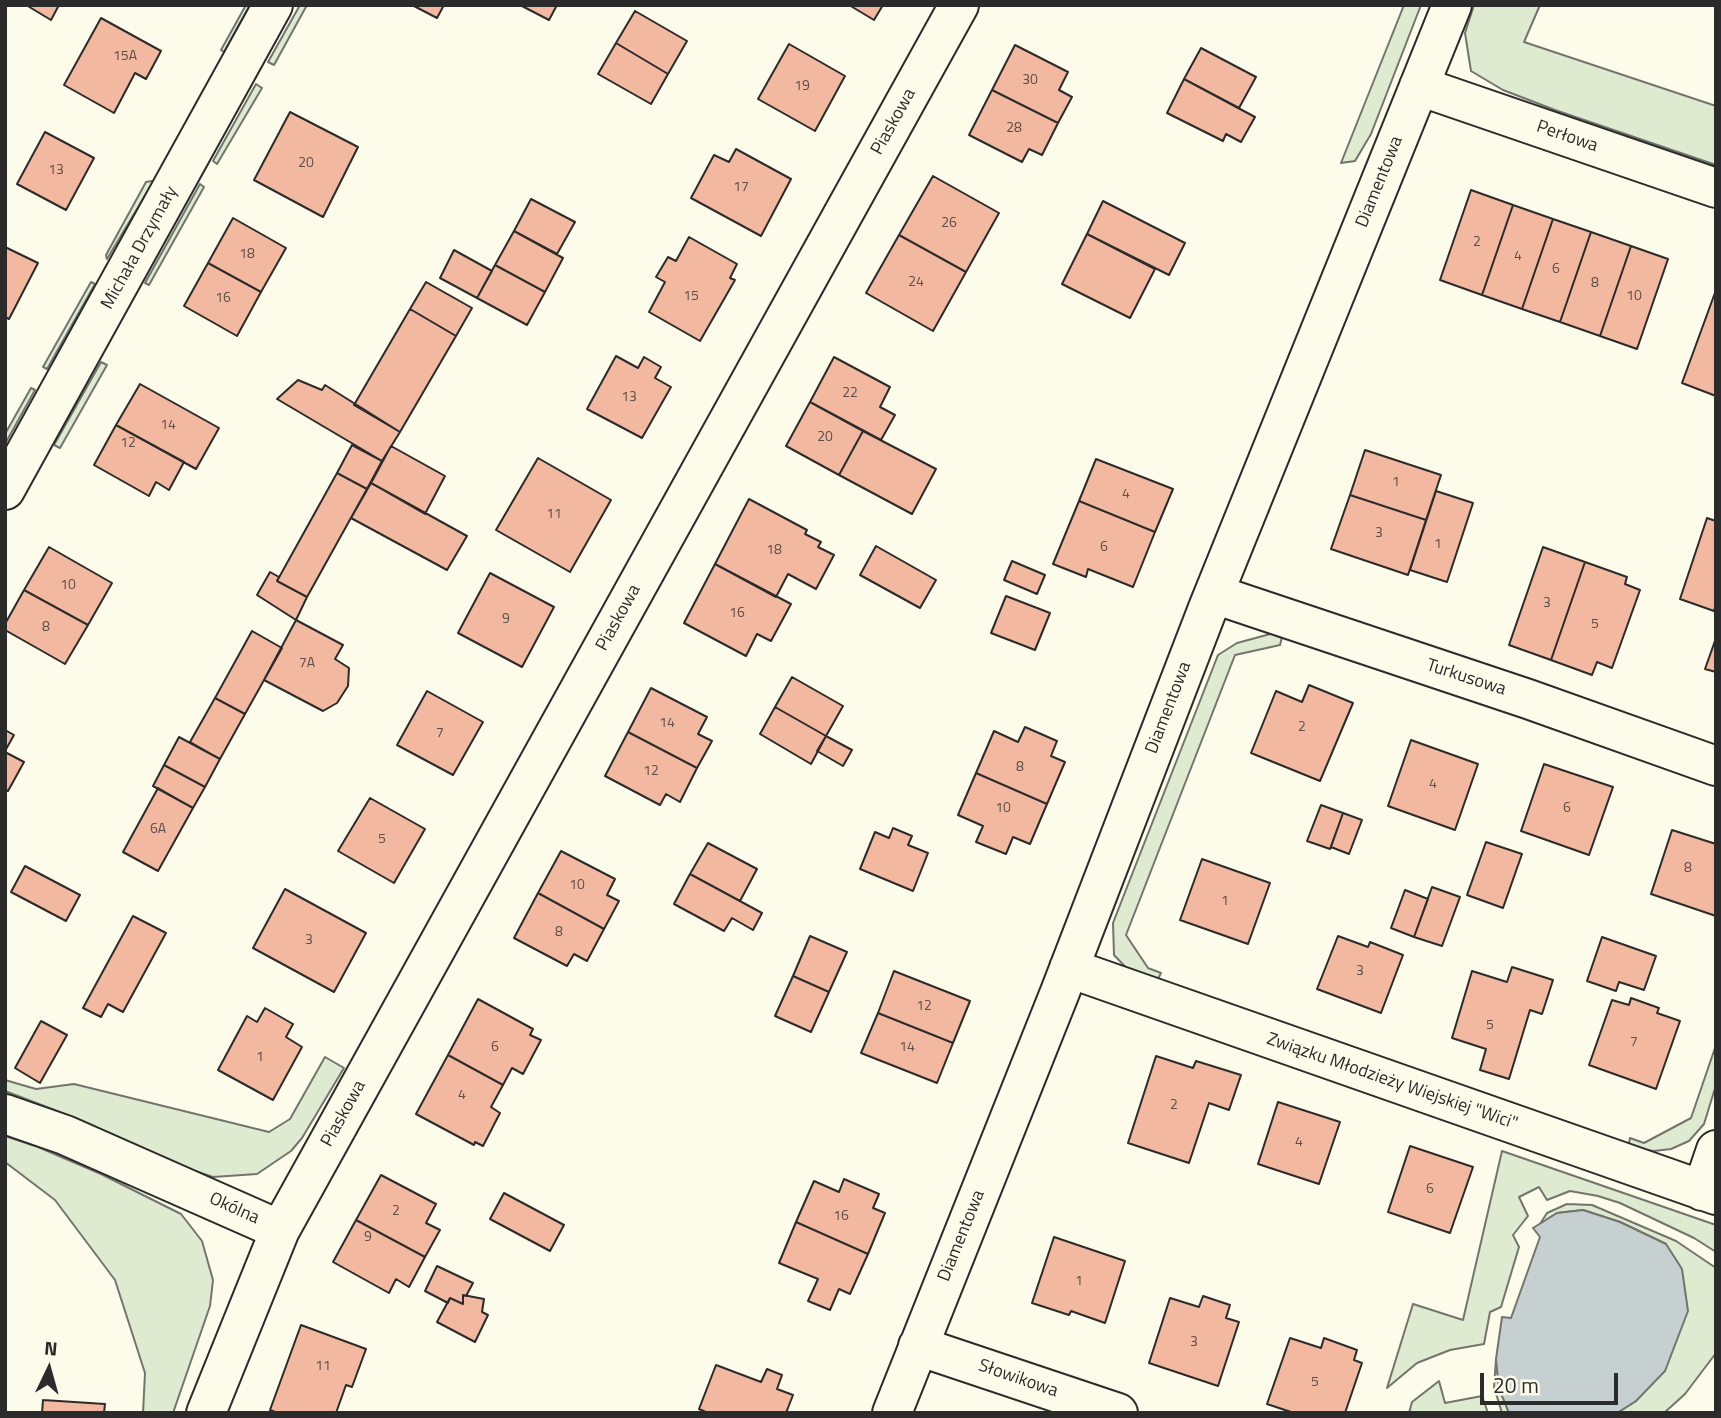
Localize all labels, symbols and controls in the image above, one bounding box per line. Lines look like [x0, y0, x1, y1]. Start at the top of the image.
house number: 15A [113, 49, 137, 65]
house number: 30 [1022, 73, 1038, 89]
house number: 19 [794, 79, 810, 95]
street label: Piaskowa [867, 85, 921, 159]
street label: Perłowa [1533, 116, 1601, 158]
house number: 28 [1006, 121, 1022, 137]
street label: Diamentowa [1352, 133, 1408, 231]
house number: 20 [298, 156, 314, 172]
house number: 13 [48, 163, 64, 179]
house number: 17 [733, 180, 749, 196]
street label: Michała Drzymały [97, 183, 183, 313]
house number: 26 [941, 216, 957, 232]
house number: 2 [1473, 235, 1481, 251]
house number: 18 [239, 247, 255, 263]
house number: 4 [1514, 249, 1522, 265]
house number: 6 [1552, 262, 1560, 278]
house number: 24 [908, 275, 924, 291]
house number: 8 [1591, 276, 1599, 292]
house number: 15 [683, 289, 699, 305]
house number: 10 [1626, 289, 1642, 305]
house number: 16 [215, 291, 231, 307]
house number: 22 [842, 386, 858, 402]
house number: 13 [621, 390, 637, 406]
house number: 14 [160, 418, 176, 434]
house number: 20 [817, 430, 833, 446]
house number: 12 [120, 436, 136, 452]
house number: 1 [1392, 475, 1400, 491]
house number: 4 [1122, 487, 1130, 503]
house number: 11 [546, 507, 562, 523]
house number: 3 [1375, 526, 1383, 542]
house number: 1 [1434, 537, 1442, 553]
house number: 6 [1100, 540, 1108, 556]
house number: 18 [766, 543, 782, 559]
house number: 10 [60, 578, 76, 594]
street label: Piaskowa [592, 581, 646, 655]
house number: 3 [1543, 596, 1551, 612]
house number: 16 [729, 606, 745, 622]
house number: 9 [502, 612, 510, 628]
house number: 5 [1591, 617, 1599, 633]
house number: 8 [42, 620, 50, 636]
street label: Turkusowa [1424, 655, 1508, 701]
house number: 7A [299, 656, 315, 672]
street label: Diamentowa [1142, 659, 1196, 757]
house number: 14 [659, 716, 675, 732]
house number: 2 [1298, 720, 1306, 736]
house number: 7 [436, 726, 444, 742]
house number: 8 [1016, 760, 1024, 776]
house number: 12 [643, 764, 659, 780]
house number: 4 [1429, 777, 1437, 793]
house number: 10 [995, 801, 1011, 817]
house number: 6 [1563, 801, 1571, 817]
house number: 6A [150, 822, 166, 838]
house number: 5 [378, 832, 386, 848]
house number: 8 [1684, 861, 1692, 877]
house number: 10 [569, 878, 585, 894]
house number: 1 [1221, 894, 1229, 910]
house number: 8 [555, 925, 563, 941]
house number: 3 [305, 933, 313, 949]
house number: 3 [1356, 964, 1364, 980]
house number: 12 [916, 999, 932, 1015]
house number: 5 [1486, 1018, 1494, 1034]
street label: Związku Młodzieży Wiejskiej "Wici" [1264, 1029, 1520, 1135]
house number: 7 [1630, 1035, 1638, 1051]
house number: 6 [491, 1040, 499, 1056]
house number: 14 [899, 1040, 915, 1056]
house number: 1 [256, 1050, 264, 1066]
street label: Piaskowa [317, 1077, 371, 1151]
house number: 4 [458, 1088, 466, 1104]
house number: 2 [1170, 1098, 1178, 1114]
house number: 4 [1295, 1135, 1303, 1151]
house number: 6 [1426, 1182, 1434, 1198]
street label: Diamentowa [934, 1187, 990, 1285]
street label: Okólna [206, 1188, 262, 1230]
house number: 2 [392, 1204, 400, 1220]
house number: 16 [833, 1209, 849, 1225]
house number: 9 [364, 1230, 372, 1246]
house number: 1 [1075, 1274, 1083, 1290]
text: N [43, 1333, 59, 1363]
north arrow [14, 1334, 84, 1404]
house number: 3 [1190, 1335, 1198, 1351]
street label: Słowikowa [975, 1355, 1061, 1403]
scale bar [1483, 1358, 1621, 1402]
house number: 11 [315, 1359, 331, 1375]
text: 20 m [1493, 1369, 1539, 1401]
house number: 5 [1311, 1375, 1319, 1391]

